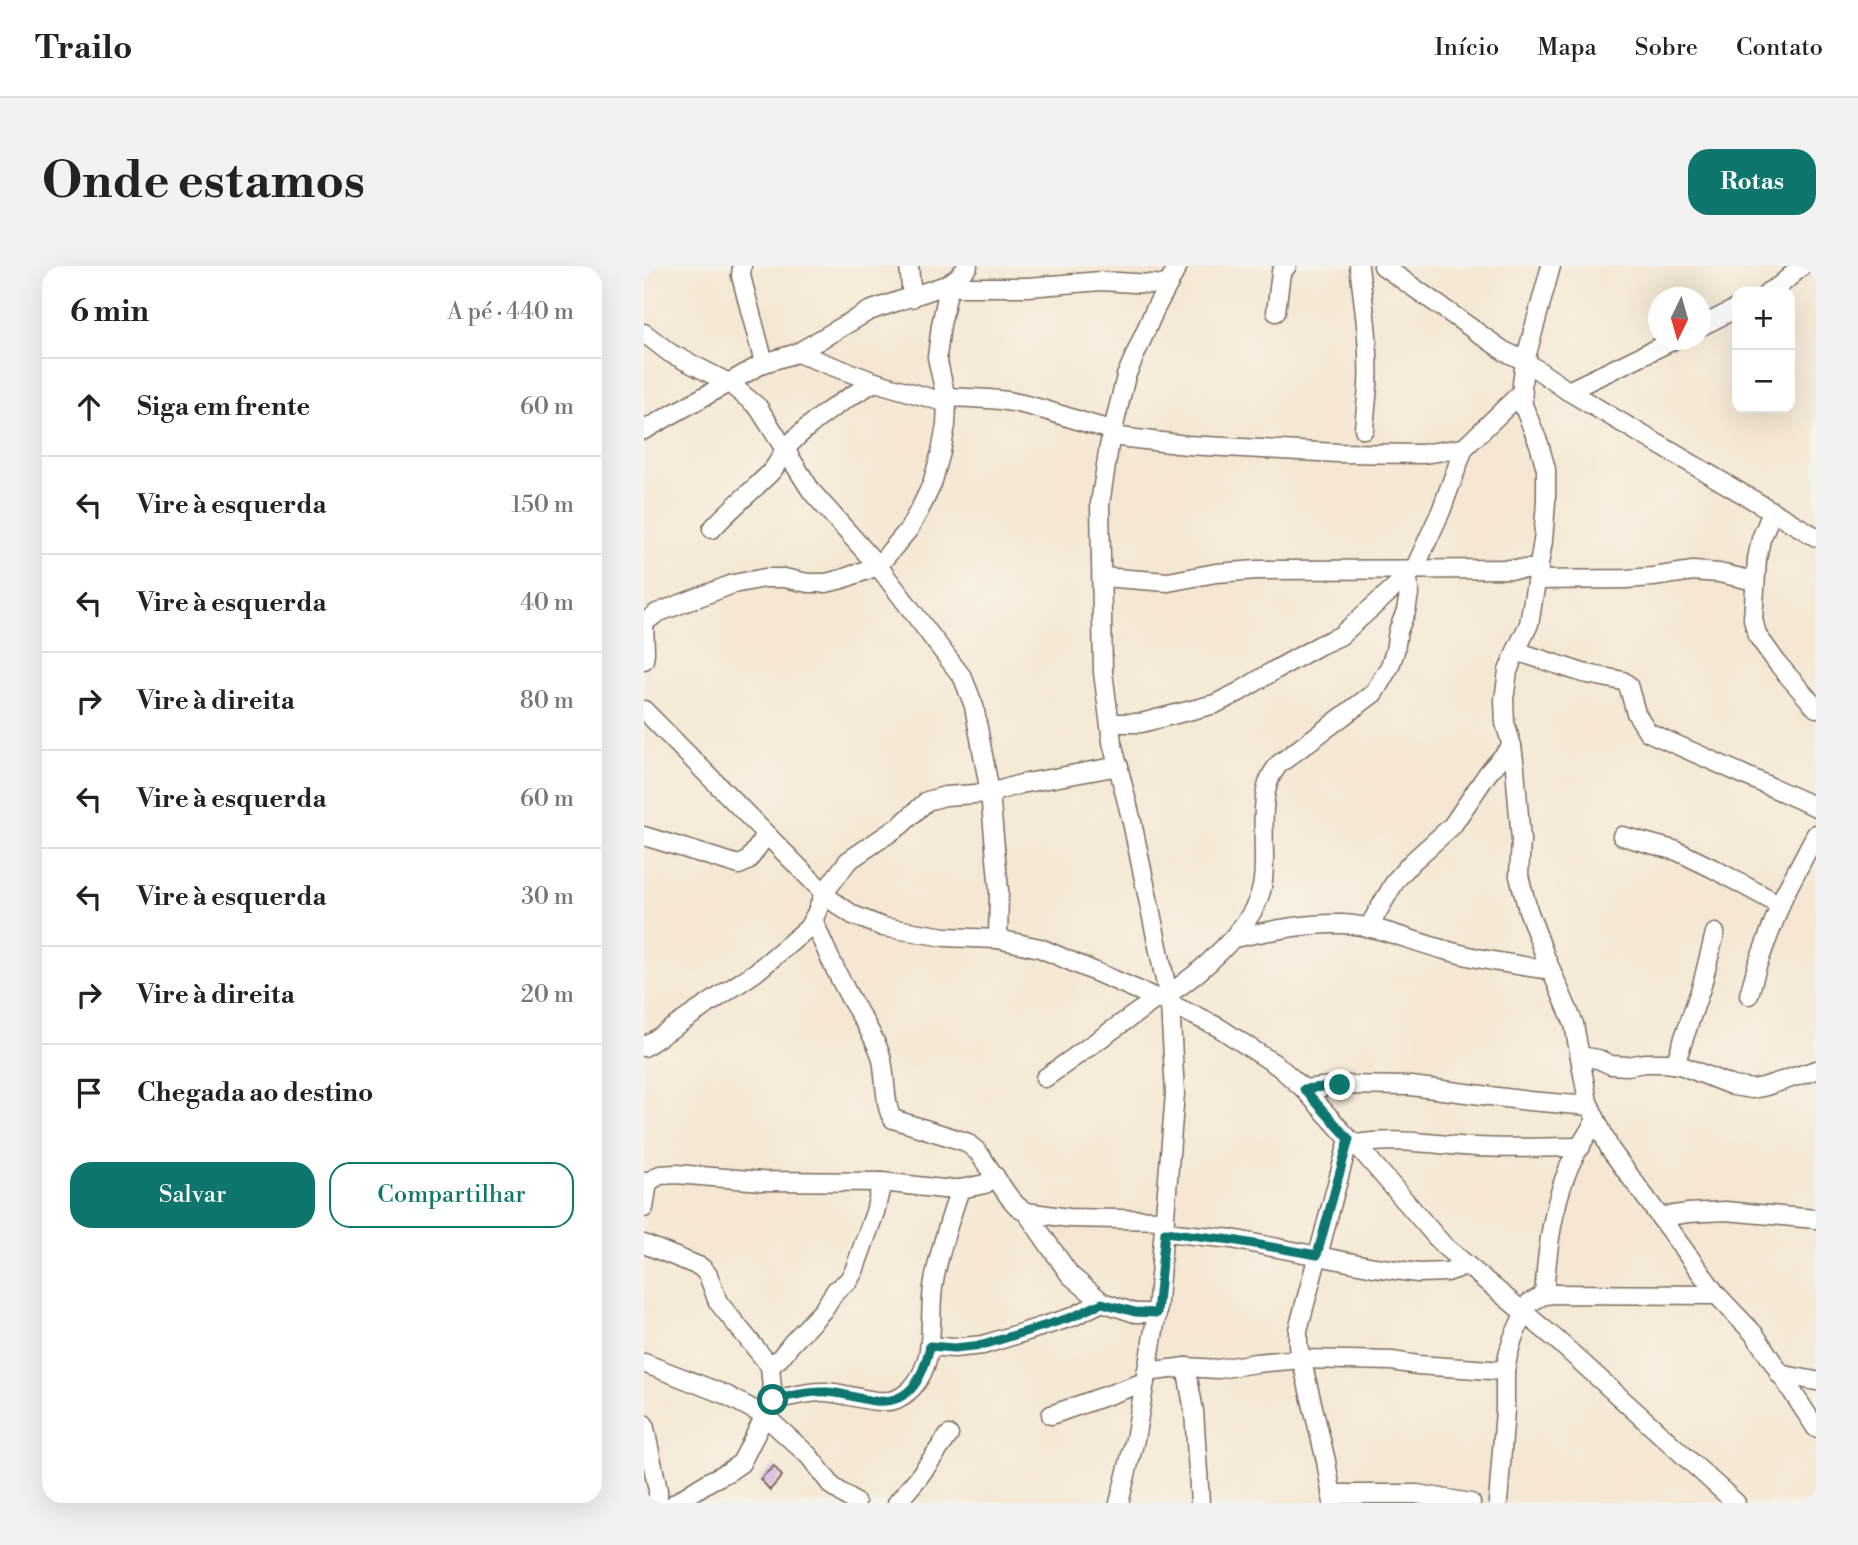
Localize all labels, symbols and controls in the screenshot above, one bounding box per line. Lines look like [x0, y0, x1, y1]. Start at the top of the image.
text: Trailo [35, 28, 132, 69]
text: Início [1435, 33, 1499, 63]
text: Mapa [1537, 33, 1597, 63]
text: Sobre [1635, 33, 1698, 63]
text: Contato [1736, 33, 1823, 63]
button: Rotas [1688, 149, 1816, 215]
text: Onde estamos [42, 152, 365, 213]
north arrow [1648, 287, 1711, 350]
map controls [1732, 287, 1795, 413]
button: + [1732, 287, 1795, 350]
text: 6 min [70, 293, 149, 331]
text: A pé · 440 m [447, 298, 574, 326]
button: − [1732, 350, 1795, 413]
icon: ahead [70, 388, 108, 426]
text: Siga em frente [137, 391, 310, 423]
text: 60 m [520, 393, 574, 421]
icon: left [70, 486, 108, 524]
text: Vire à esquerda [137, 489, 327, 521]
text: 150 m [511, 491, 574, 519]
icon: left [70, 584, 108, 622]
text: Vire à esquerda [137, 587, 327, 619]
text: 40 m [520, 589, 574, 617]
icon: right [70, 682, 108, 720]
text: Vire à direita [137, 685, 295, 717]
text: 80 m [520, 687, 574, 715]
icon: left [70, 780, 108, 818]
text: Vire à esquerda [137, 783, 327, 815]
text: 60 m [520, 785, 574, 813]
icon: left [70, 878, 108, 916]
text: Vire à esquerda [137, 881, 327, 913]
text: 30 m [521, 883, 574, 911]
icon: right [70, 976, 108, 1014]
text: Vire à direita [137, 979, 295, 1011]
text: 20 m [521, 981, 574, 1009]
route end [1324, 1069, 1355, 1100]
icon: arrive [70, 1074, 108, 1112]
text: Chegada ao destino [137, 1077, 373, 1109]
button: Salvar [70, 1162, 315, 1228]
button: Compartilhar [329, 1162, 574, 1228]
route start [757, 1384, 788, 1415]

